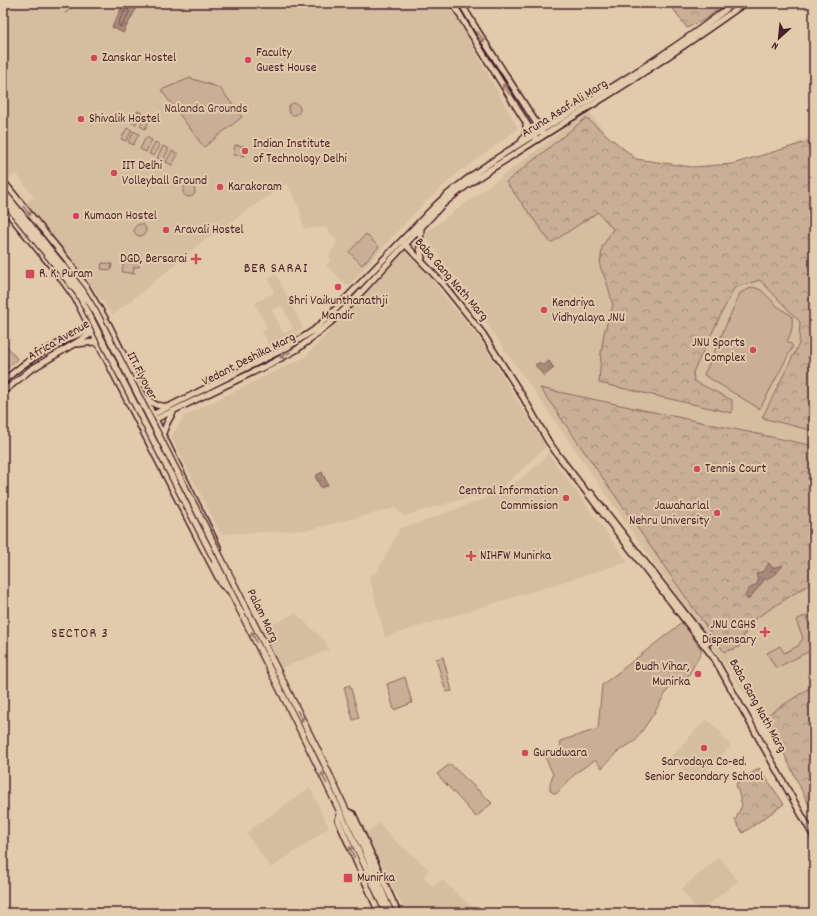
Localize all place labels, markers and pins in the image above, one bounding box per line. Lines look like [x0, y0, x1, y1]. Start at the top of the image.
place label: Faculty Guest House [256, 44, 317, 78]
place label: Zanskar Hostel [102, 49, 176, 68]
marker: Zanskar Hostel [89, 53, 99, 63]
marker: Faculty Guest House [243, 55, 253, 65]
place label: Shivalik Hostel [89, 110, 160, 129]
marker: Shivalik Hostel [76, 114, 86, 124]
place label: Indian Institute of Technology Delhi [253, 135, 348, 169]
marker: Indian Institute of Technology Delhi [240, 146, 250, 156]
place label: IIT Delhi Volleyball Ground [122, 157, 207, 191]
marker: IIT Delhi Volleyball Ground [109, 168, 119, 178]
place label: Karakoram [228, 178, 282, 197]
marker: Karakoram [215, 182, 225, 192]
place label: Kumaon Hostel [84, 207, 157, 226]
marker: Kumaon Hostel [71, 211, 81, 221]
place label: Aravali Hostel [174, 221, 244, 240]
marker: Aravali Hostel [161, 225, 171, 235]
place label: DGD, Bersarai [120, 250, 188, 269]
marker: DGD, Bersarai [190, 253, 202, 265]
place label: R. K. Puram [39, 265, 93, 284]
marker: R. K. Puram [24, 268, 36, 280]
marker: Shri Vaikunthanathji Mandir [333, 282, 343, 292]
place label: Shri Vaikunthanathji Mandir [288, 292, 388, 326]
place label: Kendriya Vidhyalaya JNU [552, 294, 625, 328]
marker: Kendriya Vidhyalaya JNU [539, 305, 549, 315]
place label: JNU Sports Complex [692, 334, 745, 368]
marker: JNU Sports Complex [748, 345, 758, 355]
place label: Tennis Court [705, 460, 766, 479]
marker: Tennis Court [692, 464, 702, 474]
place label: Central Information Commission [459, 482, 558, 516]
marker: Central Information Commission [561, 493, 571, 503]
place label: Jawaharlal Nehru University [629, 497, 710, 531]
marker: Jawaharlal Nehru University [712, 508, 722, 518]
place label: NIHFW Munirka [480, 547, 552, 566]
marker: NIHFW Munirka [465, 550, 477, 562]
place label: JNU CGHS Dispensary [702, 616, 757, 650]
marker: JNU CGHS Dispensary [759, 626, 771, 638]
place label: Budh Vihar, Munirka [635, 658, 691, 692]
marker: Budh Vihar, Munirka [693, 669, 703, 679]
marker: Sarvodaya Co-ed. Senior Secondary School [699, 743, 709, 753]
place label: Gurudwara [533, 744, 588, 763]
marker: Gurudwara [520, 748, 530, 758]
place label: Sarvodaya Co-ed. Senior Secondary School [645, 753, 763, 787]
place label: Munirka [357, 869, 396, 888]
marker: Munirka [342, 872, 354, 884]

